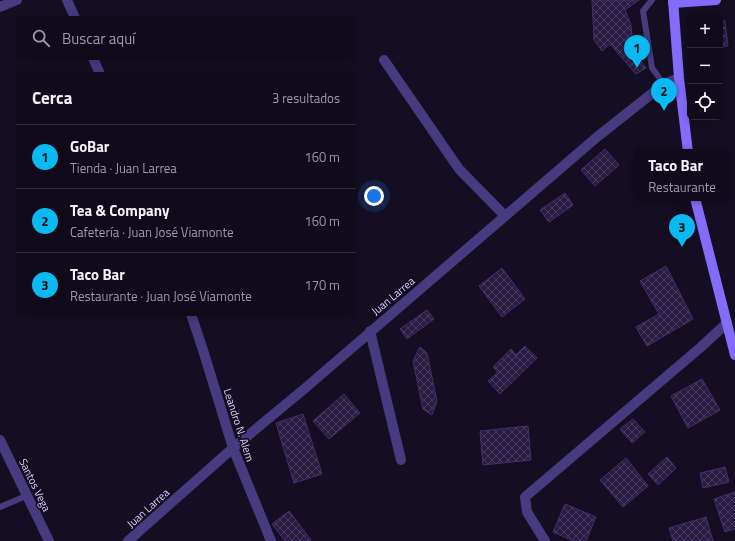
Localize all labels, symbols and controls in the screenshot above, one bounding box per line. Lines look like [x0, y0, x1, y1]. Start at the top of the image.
map controls [687, 12, 723, 120]
button: + [687, 12, 723, 48]
search box [16, 16, 356, 60]
icon: search [30, 27, 52, 49]
text: Buscar aquí [62, 27, 135, 50]
pin: 1 [624, 35, 650, 68]
button: − [687, 48, 723, 84]
pin: 2 [651, 78, 677, 111]
button: locate [687, 84, 723, 120]
text: Cerca [32, 85, 72, 111]
text: 3 resultados [272, 88, 340, 108]
text: GoBar [70, 135, 109, 158]
text: 1 [41, 147, 49, 167]
text: 160 m [304, 147, 340, 167]
popup [634, 149, 730, 201]
text: Taco Bar [648, 154, 703, 177]
text: Tienda · Juan Larrea [70, 158, 177, 178]
text: Restaurante [648, 177, 716, 197]
your location [364, 186, 384, 206]
text: Tea & Company [70, 199, 169, 222]
text: 2 [41, 211, 49, 231]
text: 160 m [304, 211, 340, 231]
pin: 3 [669, 214, 695, 247]
text: Cafetería · Juan José Viamonte [70, 222, 234, 242]
text: Taco Bar [70, 263, 125, 286]
street label: Juan Larrea [368, 273, 419, 319]
text: 3 [41, 275, 49, 295]
text: 170 m [304, 275, 340, 295]
text: Restaurante · Juan José Viamonte [70, 286, 252, 306]
street label: Leandro N. Alem [220, 386, 258, 464]
street label: Santos Vega [15, 456, 55, 515]
street label: Juan Larrea [123, 484, 173, 531]

